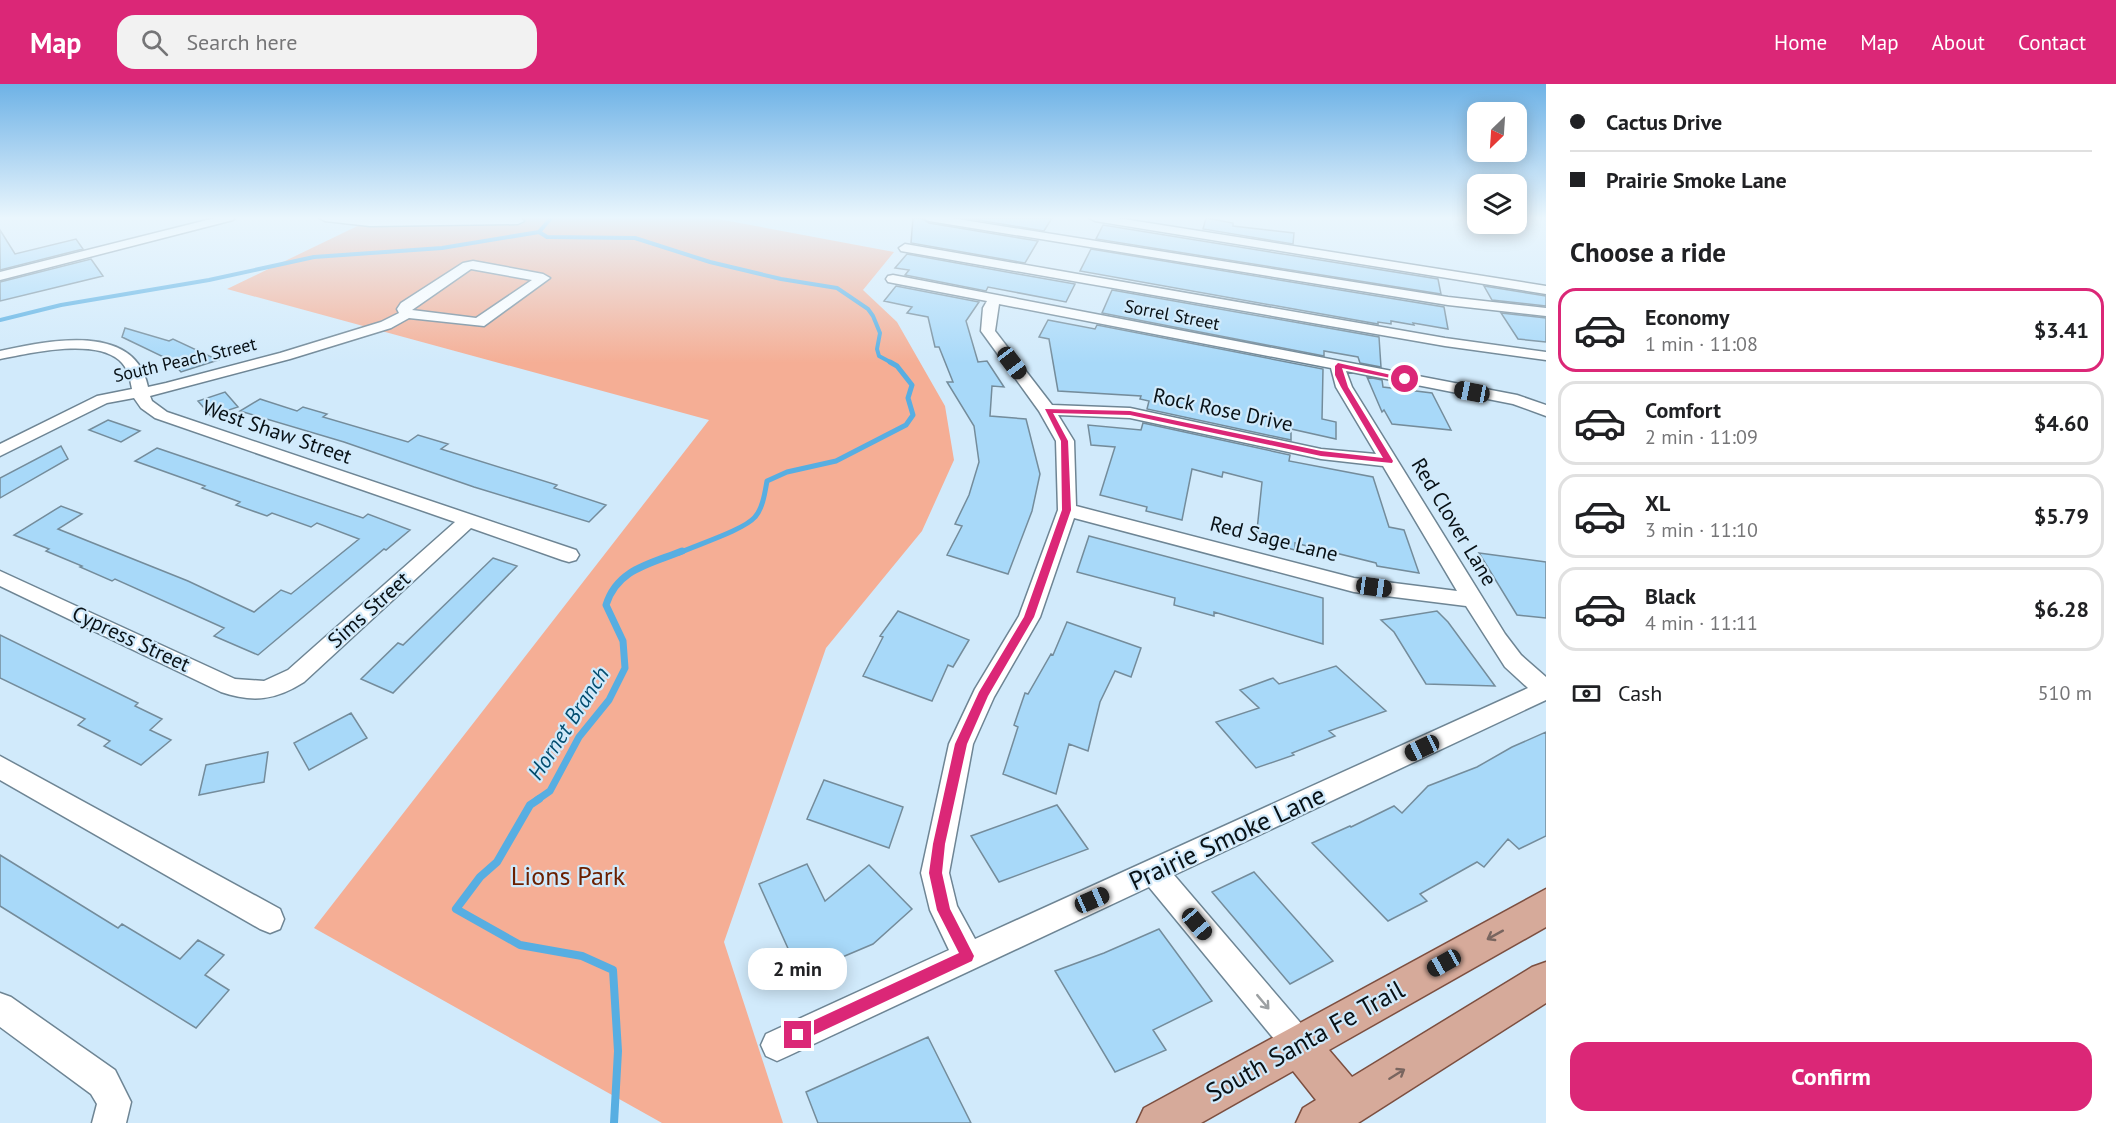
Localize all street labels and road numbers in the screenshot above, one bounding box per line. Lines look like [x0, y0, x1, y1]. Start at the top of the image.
street label: Sorrel Street [1122, 294, 1222, 335]
street label: South Peach Street [111, 332, 259, 387]
street label: Rock Rose Drive [1151, 382, 1295, 437]
street label: West Shaw Street [199, 393, 355, 470]
street label: Red Clover Lane [1406, 453, 1503, 591]
street label: Red Sage Lane [1207, 510, 1341, 567]
street label: Sims Street [322, 565, 416, 654]
street label: Cypress Street [68, 599, 194, 678]
street label: Prairie Smoke Lane [1123, 778, 1330, 897]
street label: South Santa Fe Trail [1200, 972, 1410, 1109]

